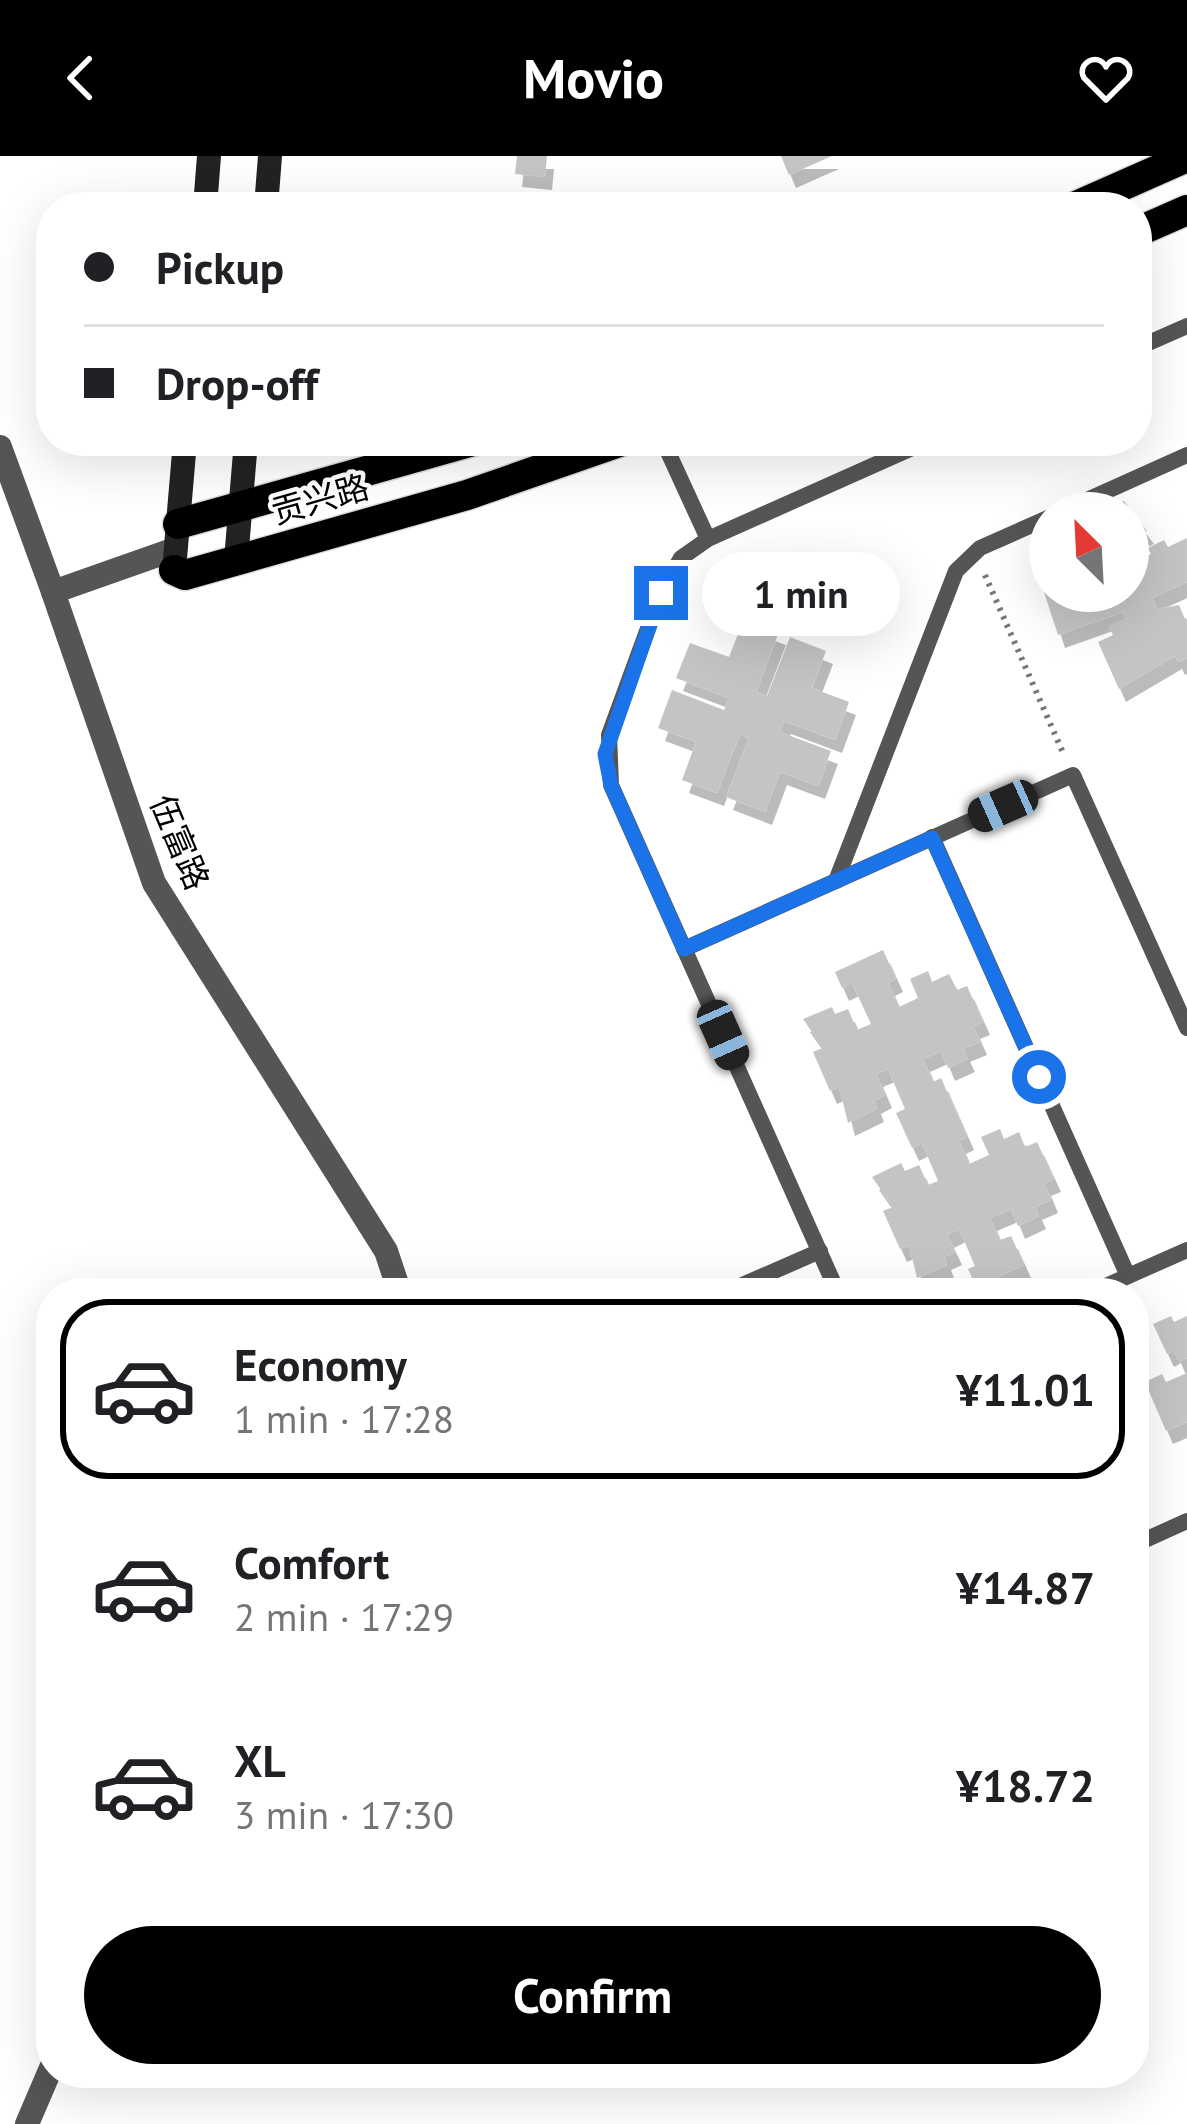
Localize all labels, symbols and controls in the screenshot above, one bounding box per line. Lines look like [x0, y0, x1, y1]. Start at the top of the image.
text: Movio [523, 43, 664, 113]
icon: back [48, 45, 114, 111]
icon: heart [1073, 45, 1139, 111]
text: Pickup [156, 238, 284, 296]
text: Drop-off [156, 354, 318, 412]
street label: 贡兴路 [266, 464, 373, 533]
north arrow [1029, 492, 1149, 612]
map controls [1029, 492, 1149, 612]
callout: 1 min [703, 551, 901, 635]
route end [634, 566, 688, 620]
text: 1 min [753, 568, 849, 619]
car [963, 775, 1043, 837]
street label: 伍富路 [141, 788, 220, 896]
car [692, 995, 754, 1075]
route start [1012, 1050, 1066, 1104]
icon: car [90, 1335, 198, 1443]
text: Economy [234, 1335, 407, 1393]
text: ¥11.01 [956, 1360, 1095, 1418]
text: 1 min · 17:28 [234, 1393, 454, 1444]
icon: car [90, 1533, 198, 1641]
text: Comfort [234, 1533, 389, 1591]
text: ¥14.87 [956, 1558, 1095, 1616]
text: 2 min · 17:29 [234, 1591, 454, 1642]
icon: car [90, 1731, 198, 1839]
text: XL [234, 1731, 286, 1789]
text: ¥18.72 [956, 1756, 1095, 1814]
text: 3 min · 17:30 [234, 1789, 454, 1840]
button: Confirm [84, 1926, 1101, 2064]

